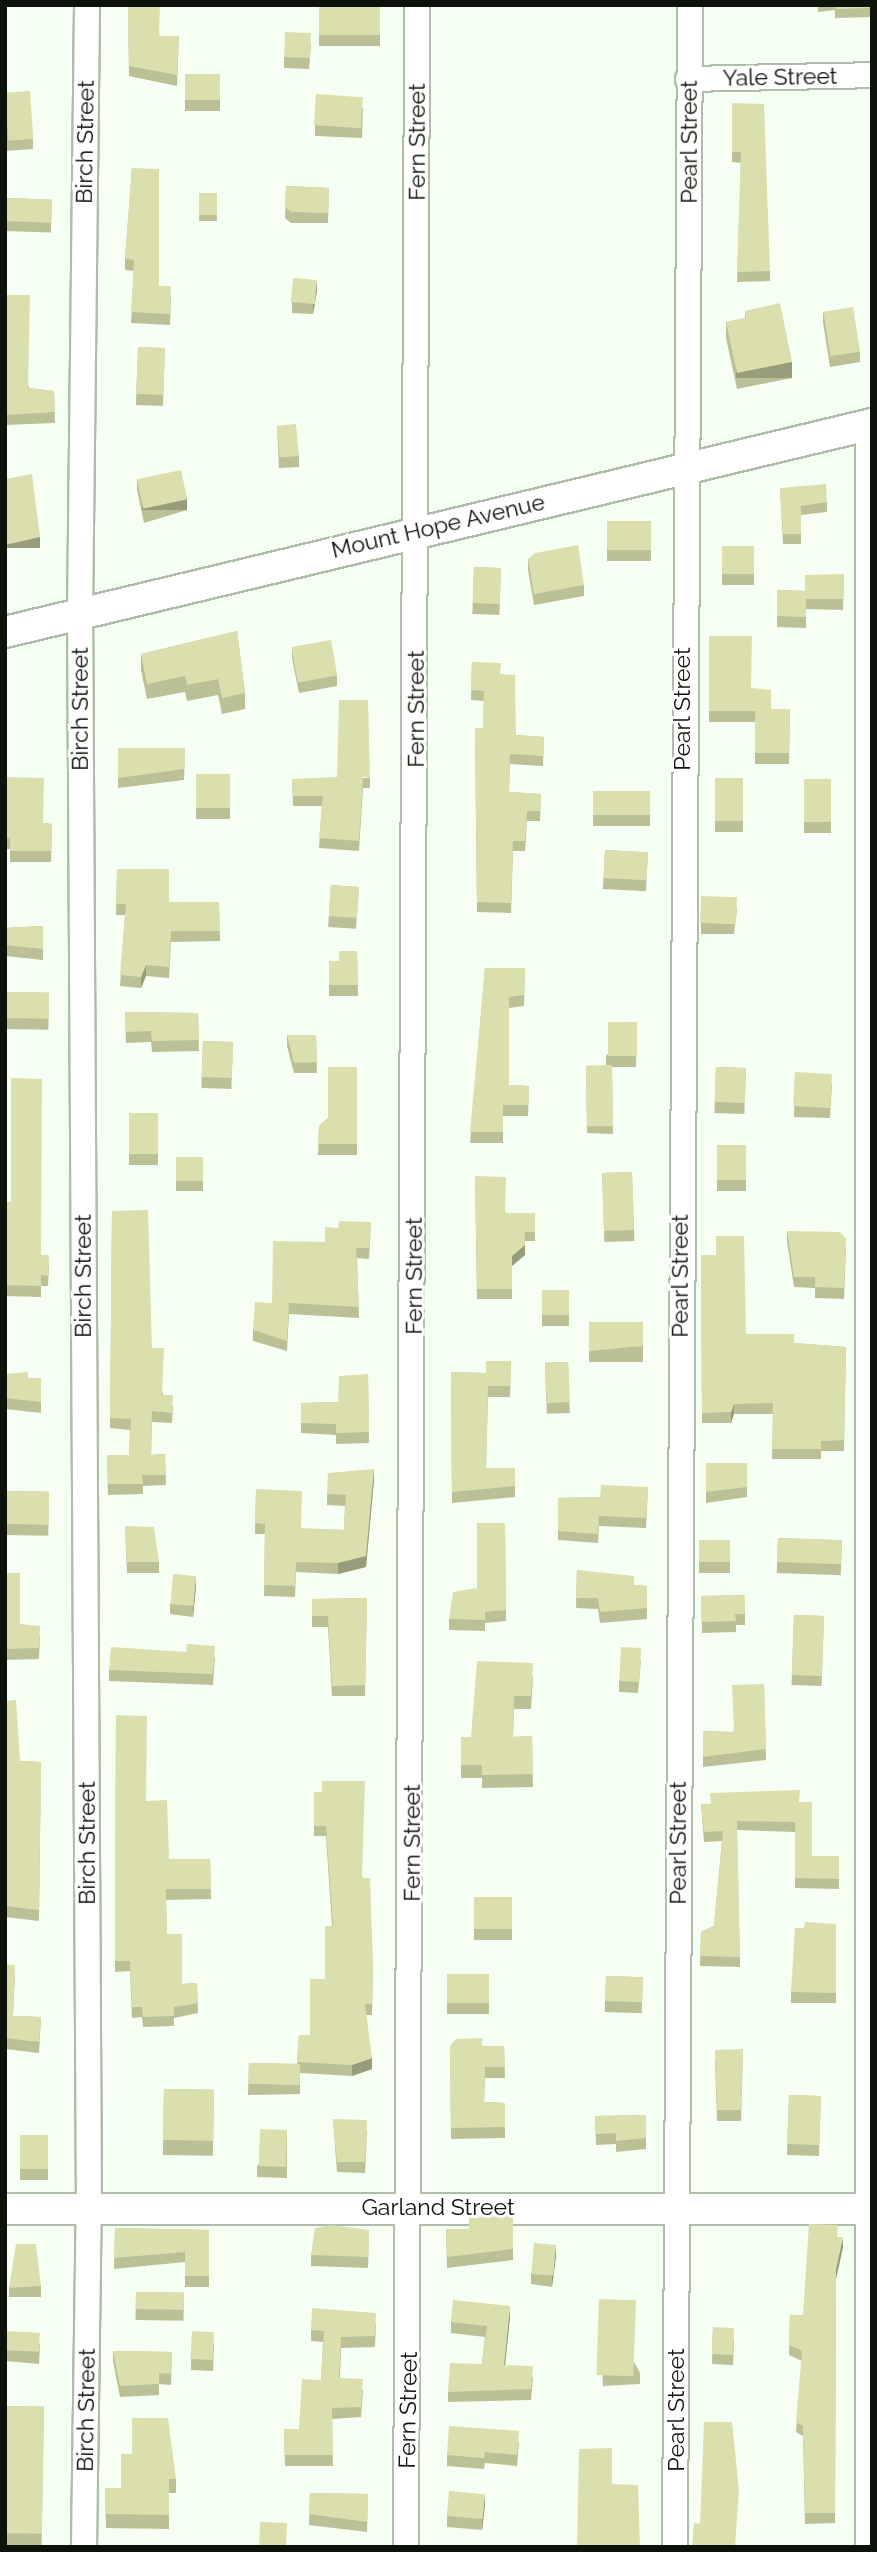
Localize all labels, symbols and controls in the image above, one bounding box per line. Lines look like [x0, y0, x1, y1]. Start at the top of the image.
street label: Yale Street [722, 62, 838, 92]
street label: Birch Street [70, 80, 100, 204]
street label: Pearl Street [675, 80, 703, 204]
street label: Fern Street [403, 83, 431, 201]
street label: Mount Hope Avenue [328, 488, 548, 564]
street label: Birch Street [66, 647, 94, 771]
street label: Pearl Street [668, 647, 696, 771]
street label: Fern Street [402, 650, 430, 768]
street label: Birch Street [69, 1214, 97, 1338]
street label: Pearl Street [666, 1214, 694, 1338]
street label: Fern Street [400, 1217, 428, 1335]
street label: Birch Street [73, 1781, 101, 1905]
street label: Pearl Street [664, 1781, 692, 1905]
street label: Fern Street [398, 1784, 426, 1902]
street label: Garland Street [361, 2193, 515, 2221]
street label: Birch Street [71, 2348, 101, 2472]
street label: Pearl Street [662, 2348, 690, 2472]
street label: Fern Street [393, 2351, 423, 2469]

